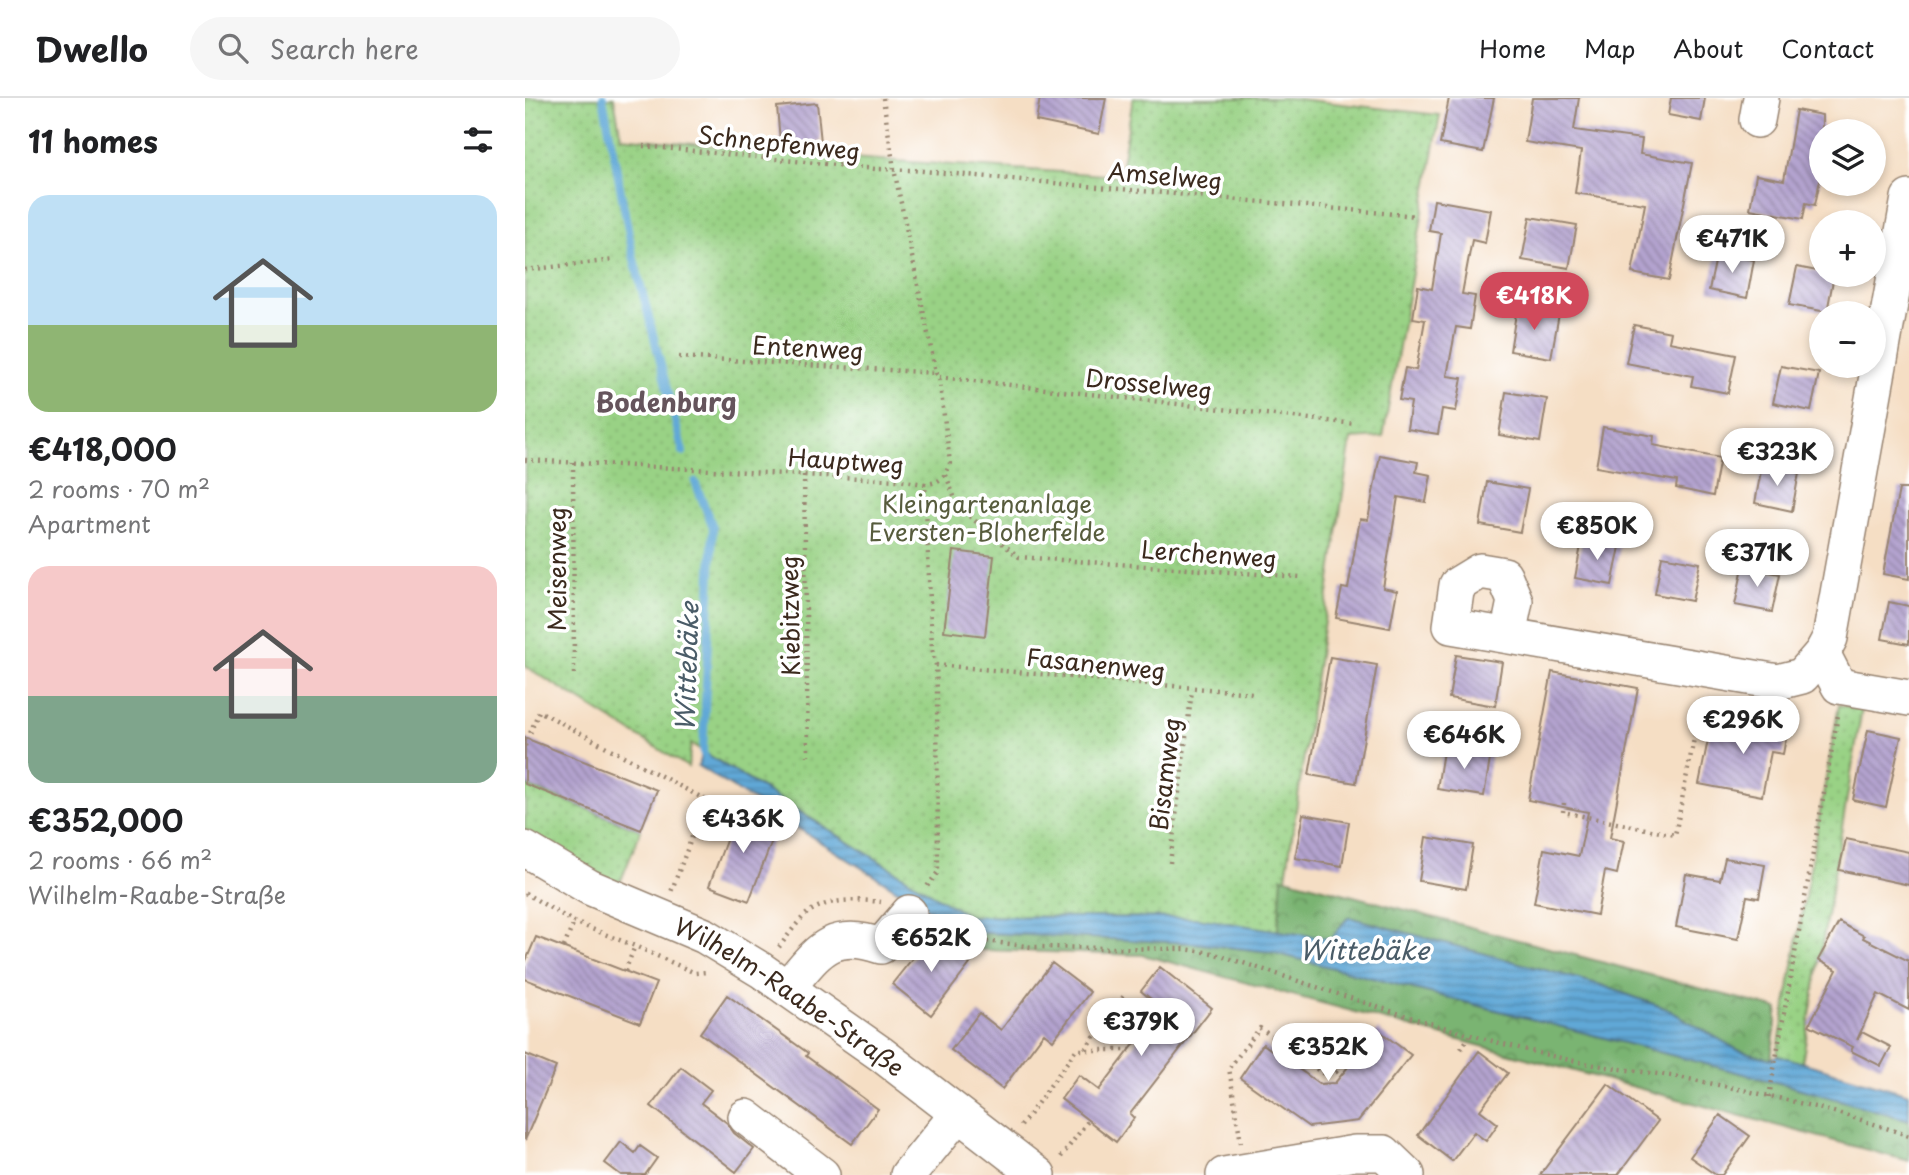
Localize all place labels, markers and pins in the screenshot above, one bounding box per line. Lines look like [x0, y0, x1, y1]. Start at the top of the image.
pin: €471K [1683, 216, 1781, 275]
pin: €418K [1485, 272, 1583, 332]
pin: €323K [1728, 428, 1826, 488]
pin: €850K [1548, 503, 1646, 562]
pin: €371K [1708, 530, 1806, 589]
pin: €296K [1694, 696, 1792, 756]
pin: €646K [1415, 712, 1513, 771]
pin: €436K [694, 796, 792, 855]
pin: €652K [882, 914, 980, 974]
pin: €379K [1092, 998, 1190, 1058]
pin: €352K [1279, 1024, 1377, 1083]

